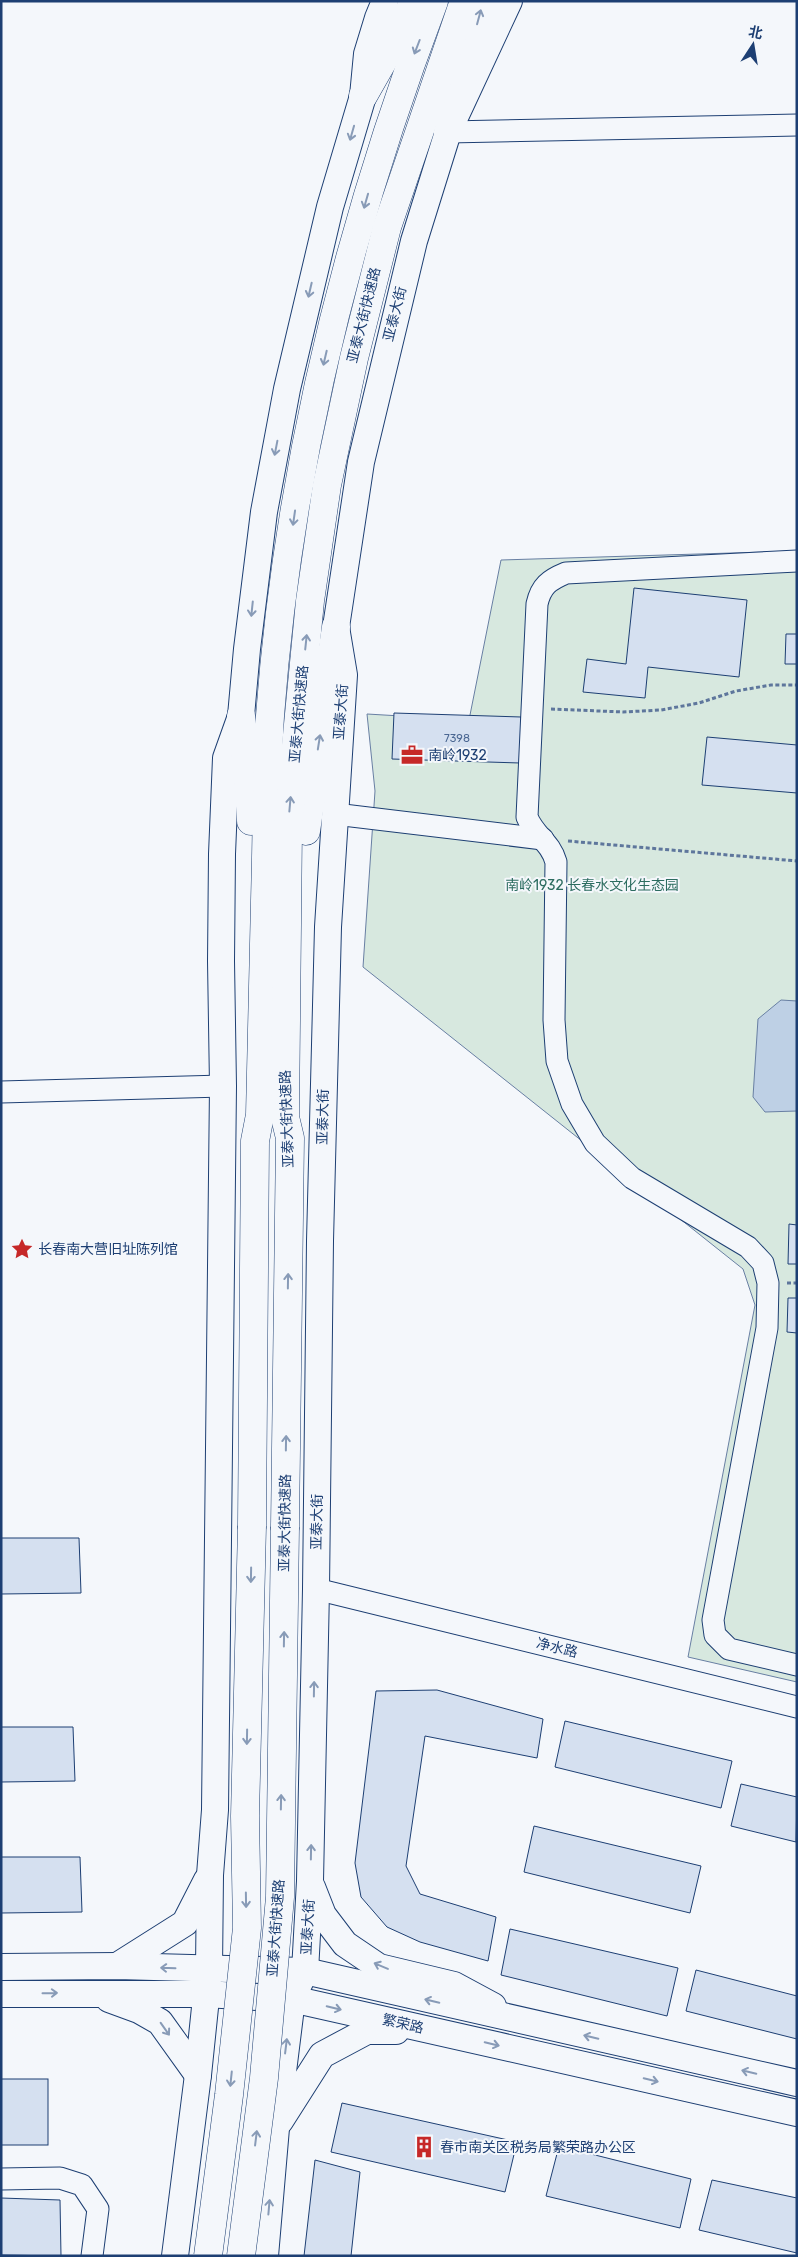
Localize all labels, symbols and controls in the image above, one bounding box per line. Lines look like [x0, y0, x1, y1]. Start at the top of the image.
one-way arrow [474, 9, 484, 25]
north arrow [728, 20, 778, 70]
text: 北 [747, 23, 764, 43]
one-way arrow [412, 39, 421, 54]
one-way arrow [346, 124, 356, 140]
one-way arrow [361, 193, 371, 209]
street label: 亚泰大街快速路 [344, 265, 384, 365]
one-way arrow [305, 281, 314, 297]
street label: 亚泰大街 [380, 285, 410, 343]
one-way arrow [320, 350, 329, 366]
one-way arrow [270, 440, 280, 456]
one-way arrow [289, 509, 299, 525]
one-way arrow [247, 601, 257, 617]
one-way arrow [301, 635, 311, 651]
street label: 亚泰大街快速路 [286, 664, 312, 764]
street label: 亚泰大街 [331, 683, 351, 741]
house number: 7398 [444, 732, 470, 745]
one-way arrow [314, 735, 324, 751]
office icon: 南岭1932 [399, 742, 425, 768]
place label: 南岭1932 [428, 747, 487, 764]
one-way arrow [286, 796, 295, 812]
park label: 南岭1932 长春水文化生态园 [505, 877, 679, 894]
street label: 亚泰大街快速路 [277, 1070, 297, 1168]
street label: 亚泰大街 [314, 1089, 332, 1145]
place icon: 长春南大营旧址陈列馆 [9, 1236, 35, 1262]
place label: 长春南大营旧址陈列馆 [38, 1241, 178, 1258]
one-way arrow [283, 1273, 293, 1290]
one-way arrow [281, 1436, 291, 1452]
street label: 亚泰大街快速路 [276, 1474, 294, 1572]
street label: 亚泰大街 [308, 1494, 326, 1550]
one-way arrow [246, 1566, 256, 1583]
one-way arrow [279, 1631, 288, 1647]
street label: 净水路 [535, 1635, 579, 1661]
one-way arrow [309, 1681, 319, 1698]
one-way arrow [242, 1729, 252, 1745]
one-way arrow [276, 1794, 286, 1810]
one-way arrow [306, 1844, 315, 1860]
street label: 亚泰大街快速路 [264, 1879, 288, 1977]
one-way arrow [241, 1891, 251, 1907]
street label: 亚泰大街 [298, 1899, 318, 1955]
one-way arrow [374, 1961, 389, 1970]
one-way arrow [160, 1963, 176, 1973]
one-way arrow [42, 1988, 58, 1998]
one-way arrow [425, 1996, 441, 2005]
one-way arrow [325, 2004, 341, 2013]
street label: 繁荣路 [381, 2011, 425, 2037]
one-way arrow [160, 2022, 170, 2036]
one-way arrow [583, 2032, 599, 2041]
one-way arrow [281, 2038, 291, 2054]
one-way arrow [484, 2040, 500, 2049]
one-way arrow [742, 2067, 758, 2076]
one-way arrow [226, 2071, 236, 2087]
one-way arrow [642, 2076, 658, 2085]
one-way arrow [251, 2130, 261, 2146]
building icon: 春市南关区税务局繁荣路办公区 [411, 2134, 437, 2160]
place label: 春市南关区税务局繁荣路办公区 [440, 2139, 636, 2156]
one-way arrow [264, 2199, 274, 2215]

